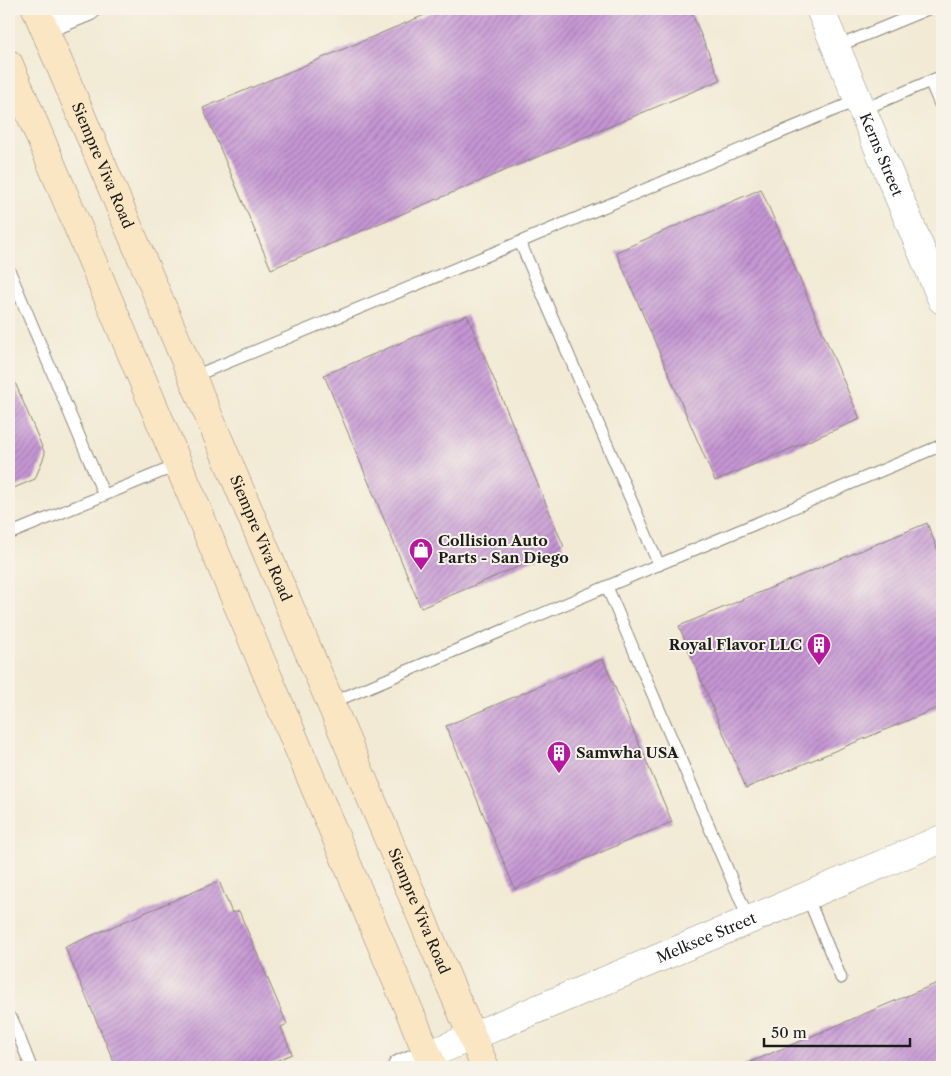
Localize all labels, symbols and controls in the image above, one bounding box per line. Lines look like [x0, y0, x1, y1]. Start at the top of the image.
street label: Siempre Viva Road [68, 99, 138, 231]
street label: Kerns Street [856, 110, 908, 200]
street label: Siempre Viva Road [226, 472, 296, 604]
place label: Collision Auto Parts - San Diego [438, 531, 569, 567]
shop icon: Collision Auto Parts - San Diego [408, 537, 434, 571]
building icon: Royal Flavor LLC [806, 632, 832, 666]
place label: Royal Flavor LLC [669, 635, 802, 654]
building icon: Samwha USA [546, 740, 572, 774]
place label: Samwha USA [576, 743, 679, 762]
street label: Siempre Viva Road [384, 845, 454, 977]
street label: Melksee Street [654, 908, 760, 967]
scale bar [764, 1016, 910, 1048]
text: 50 m [771, 1023, 807, 1042]

